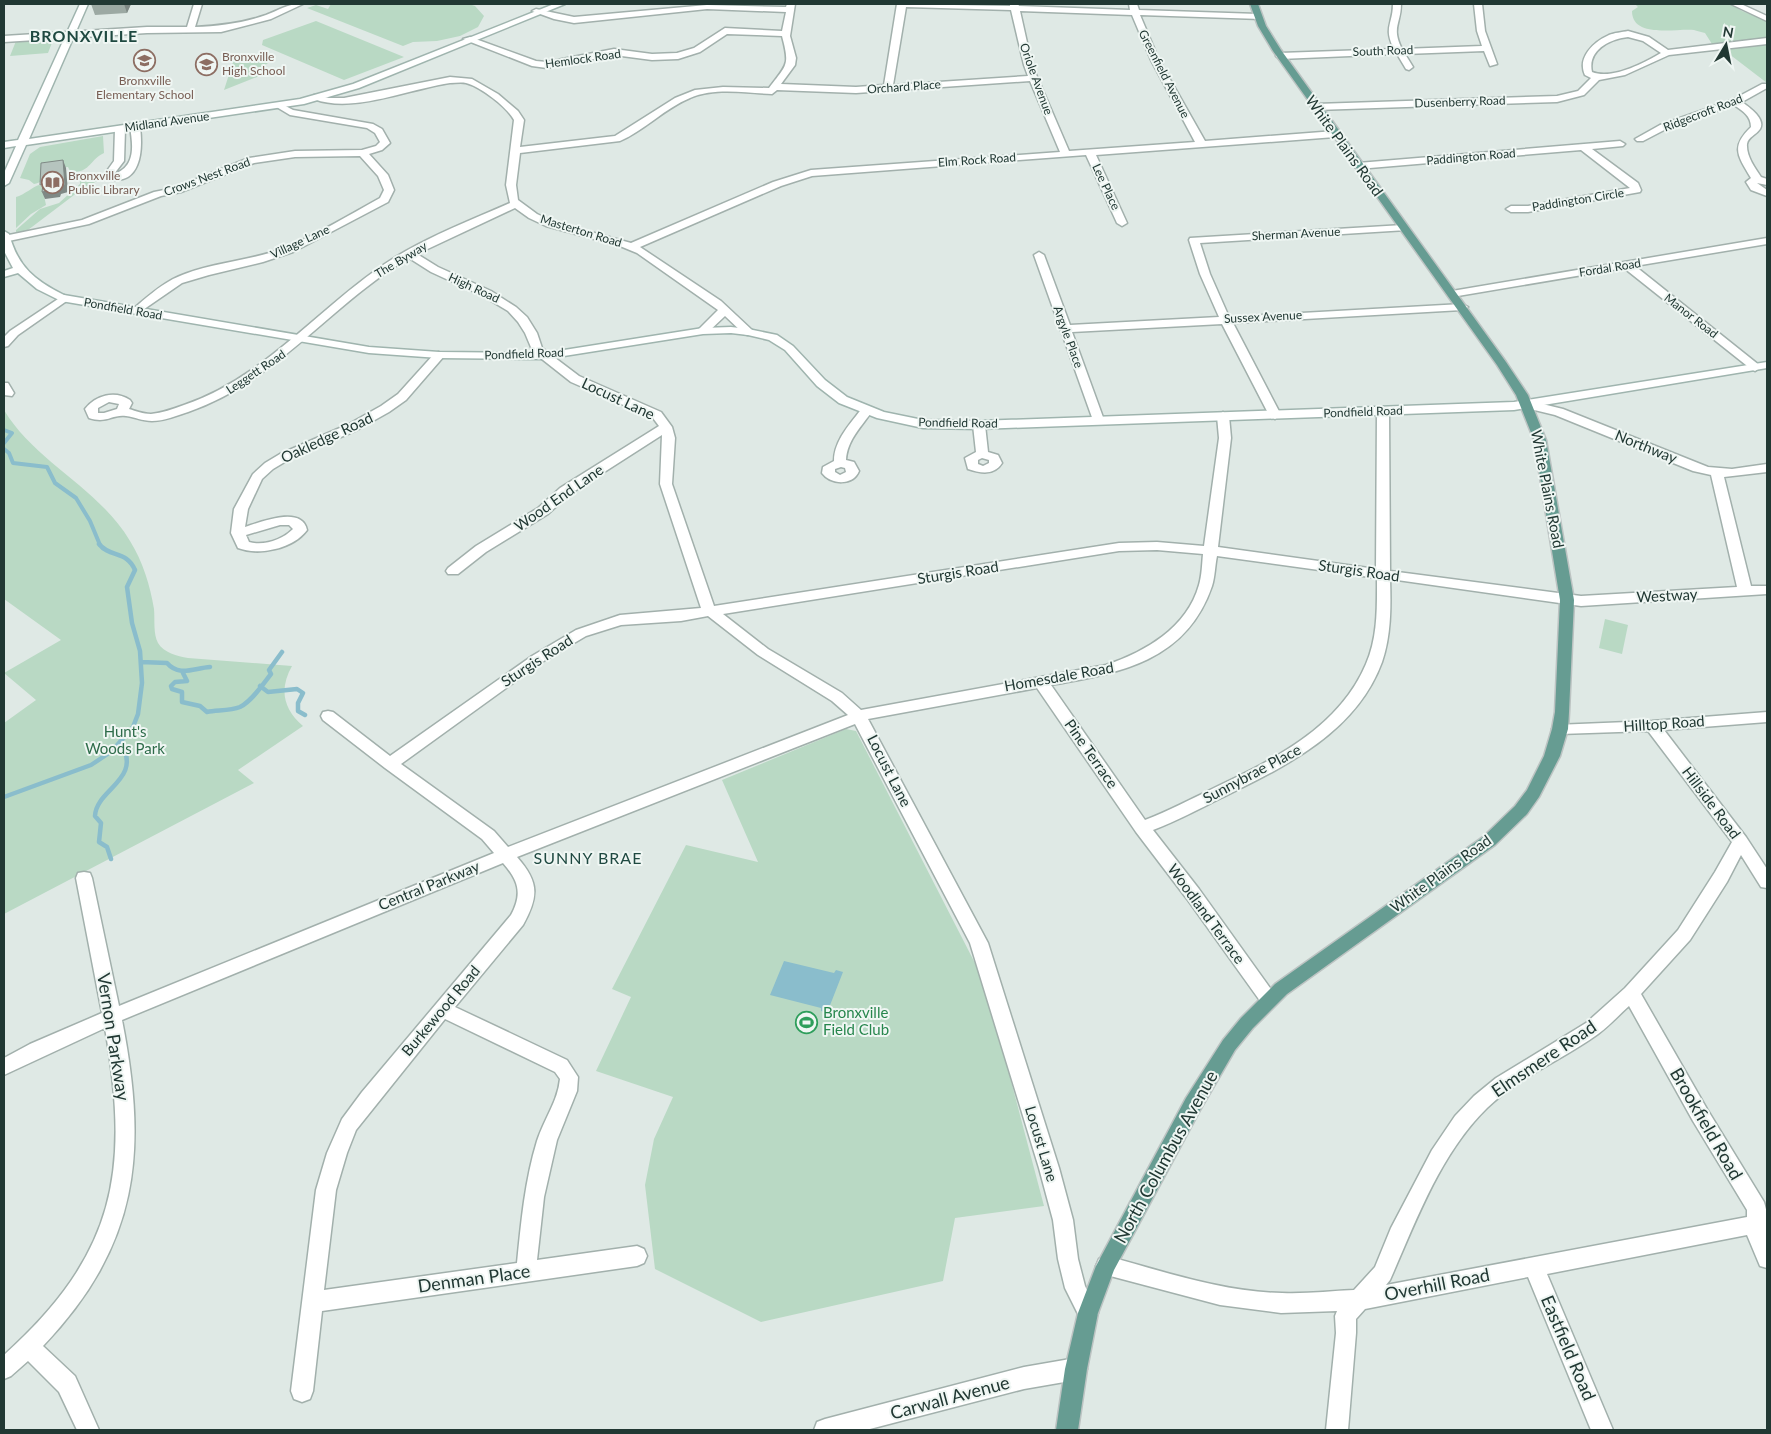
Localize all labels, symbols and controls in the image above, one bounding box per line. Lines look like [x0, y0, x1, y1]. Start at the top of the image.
north arrow [1701, 20, 1751, 70]
text: N [1722, 22, 1735, 41]
district label: BRONXVILLE [30, 26, 138, 45]
street label: Greenfield Avenue [1136, 27, 1193, 120]
street label: Oriole Avenue [1017, 41, 1056, 117]
street label: South Road [1352, 42, 1414, 59]
street label: Hemlock Road [544, 46, 622, 71]
school or university icon: Bronxville Elementary School [133, 48, 157, 72]
place label: Bronxville High School [222, 49, 285, 78]
school or university icon: Bronxville High School [194, 52, 218, 76]
place label: Bronxville Elementary School [96, 73, 194, 102]
street label: Orchard Place [867, 76, 941, 97]
street label: Ridgecroft Road [1661, 90, 1745, 135]
street label: White Plains Road [1302, 92, 1387, 199]
street label: Dusenberry Road [1414, 92, 1506, 111]
street label: Midland Avenue [124, 108, 210, 135]
street label: Paddington Road [1426, 145, 1516, 168]
street label: Elm Rock Road [937, 149, 1016, 170]
street label: Crows Nest Road [162, 154, 252, 199]
street label: Lee Place [1089, 161, 1124, 212]
place label: Bronxville Public Library [68, 168, 140, 197]
library icon: Bronxville Public Library [40, 171, 64, 195]
street label: Paddington Circle [1531, 185, 1625, 214]
street label: Masterton Road [539, 211, 624, 250]
street label: Village Lane [268, 221, 332, 262]
street label: Sherman Avenue [1251, 224, 1341, 243]
street label: The Byway [372, 238, 430, 281]
street label: Fordal Road [1578, 255, 1642, 280]
street label: High Road [446, 269, 502, 306]
street label: Manor Road [1661, 290, 1721, 341]
street label: Pondfield Road [83, 294, 164, 323]
street label: Argyle Place [1050, 304, 1087, 370]
street label: Sussex Avenue [1224, 307, 1302, 326]
street label: Pondfield Road [484, 345, 564, 362]
street label: Leggett Road [223, 346, 288, 397]
street label: Locust Lane [579, 373, 658, 423]
street label: Pondfield Road [1323, 403, 1403, 420]
street label: Oakledge Road [278, 408, 375, 466]
street label: Pondfield Road [918, 414, 998, 431]
street label: Northway [1613, 425, 1680, 467]
street label: White Plains Road [1528, 428, 1568, 549]
street label: Wood End Lane [510, 460, 606, 535]
street label: Sturgis Road [1317, 555, 1401, 585]
street label: Sturgis Road [916, 557, 1000, 587]
street label: Westway [1636, 584, 1698, 606]
street label: Sturgis Road [497, 630, 576, 690]
street label: Homesdale Road [1003, 658, 1115, 695]
street label: Hilltop Road [1623, 711, 1705, 735]
street label: Pine Terrace [1061, 715, 1122, 792]
park label: Hunt's Woods Park [85, 722, 165, 757]
street label: Locust Lane [864, 732, 916, 810]
street label: Sunnybrae Place [1199, 740, 1304, 807]
street label: Hillside Road [1679, 763, 1745, 842]
street label: White Plains Road [1387, 831, 1494, 916]
district label: SUNNY BRAE [534, 848, 642, 867]
street label: Central Parkway [375, 856, 482, 914]
street label: Woodland Terrace [1164, 860, 1249, 967]
street label: Burkewood Road [397, 961, 483, 1059]
street label: Vernon Parkway [93, 971, 135, 1103]
place label: Bronxville Field Club [823, 1003, 889, 1038]
sports icon: Bronxville Field Club [795, 1010, 819, 1034]
street label: Elmsmere Road [1487, 1015, 1600, 1101]
street label: Brookfield Road [1666, 1064, 1748, 1183]
street label: North Columbus Avenue [1108, 1066, 1222, 1247]
street label: Locust Lane [1022, 1104, 1062, 1184]
street label: Denman Place [416, 1259, 532, 1297]
street label: Overhill Road [1382, 1263, 1491, 1305]
street label: Eastfield Road [1537, 1292, 1601, 1404]
street label: Carwall Avenue [888, 1371, 1012, 1424]

